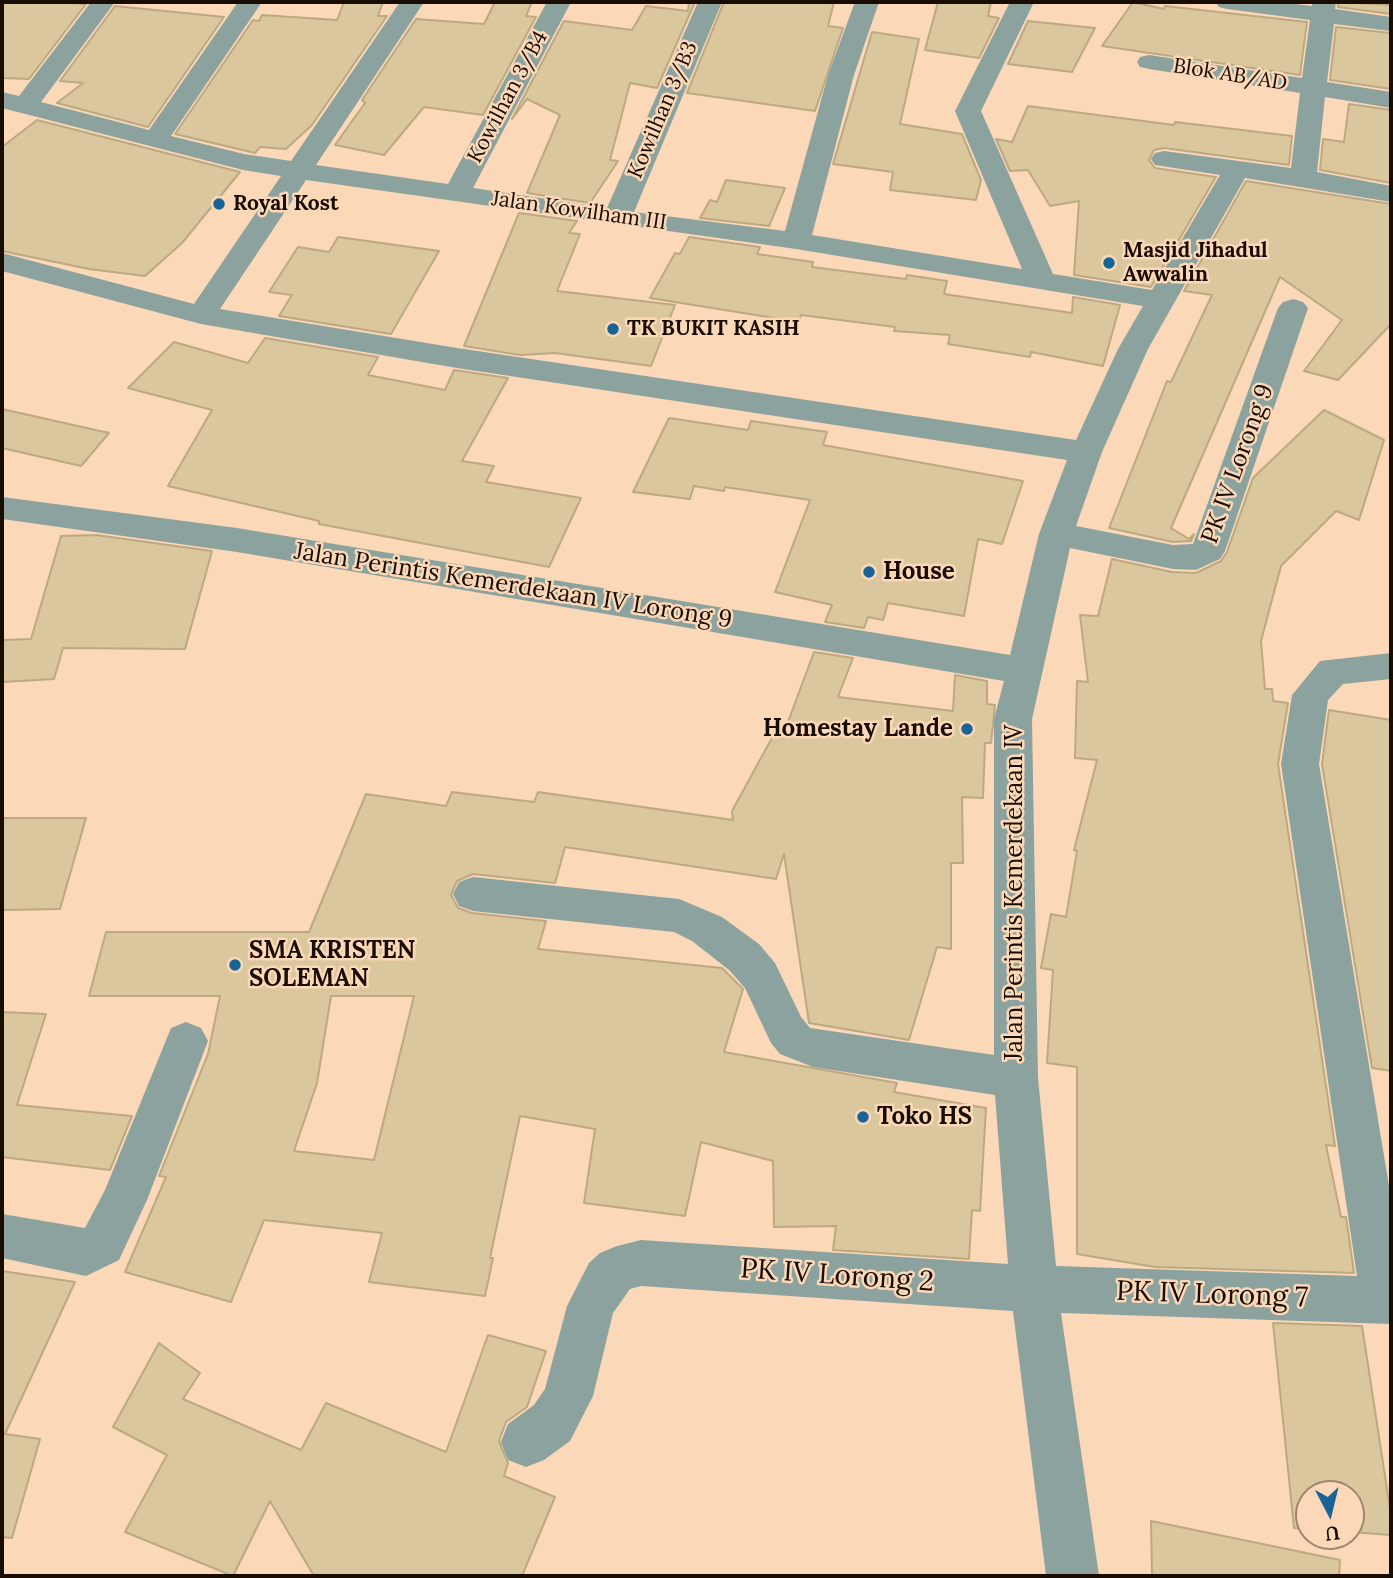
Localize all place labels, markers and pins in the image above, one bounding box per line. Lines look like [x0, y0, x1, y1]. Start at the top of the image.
place label: Royal Kost [233, 191, 339, 217]
marker: Royal Kost [211, 196, 227, 212]
place label: Masjid Jihadul Awwalin [1123, 238, 1268, 288]
marker: Masjid Jihadul Awwalin [1101, 255, 1117, 271]
place label: TK BUKIT KASIH [627, 316, 800, 342]
marker: TK BUKIT KASIH [605, 321, 621, 337]
place label: House [883, 558, 955, 586]
marker: House [861, 564, 877, 580]
place label: Homestay Lande [763, 715, 953, 743]
marker: Homestay Lande [959, 721, 975, 737]
place label: SMA KRISTEN SOLEMAN [249, 937, 415, 993]
marker: SMA KRISTEN SOLEMAN [227, 957, 243, 973]
place label: Toko HS [877, 1103, 972, 1131]
marker: Toko HS [855, 1109, 871, 1125]

